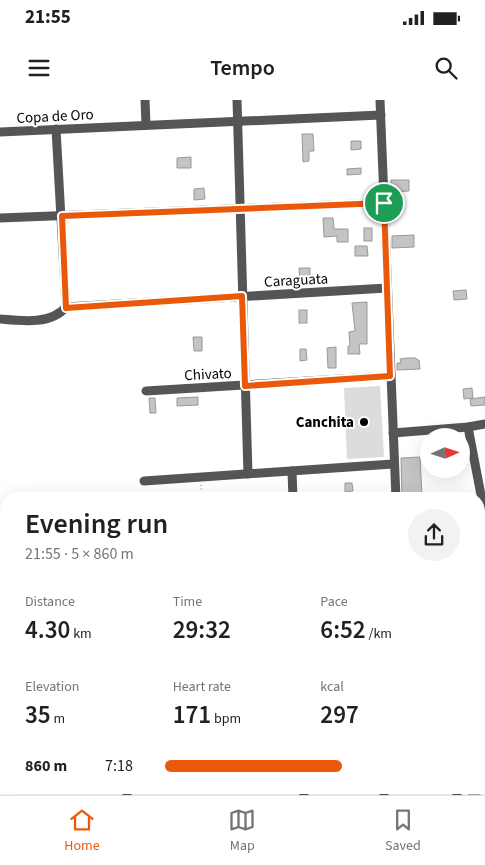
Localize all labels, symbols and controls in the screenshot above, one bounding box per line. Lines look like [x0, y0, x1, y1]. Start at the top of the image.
text: 21:55 [25, 4, 71, 31]
text: Tempo [210, 52, 275, 84]
icon: menu [25, 54, 53, 82]
icon: search [432, 54, 460, 82]
street label: Copa de Oro [16, 104, 94, 129]
pin [363, 182, 405, 224]
icon: arrive [370, 189, 398, 217]
street label: Caraguata [264, 268, 328, 293]
street label: Chivato [184, 363, 232, 386]
place label: Canchita [296, 412, 354, 433]
marker: Canchita [358, 416, 370, 428]
north arrow [420, 428, 470, 478]
map controls [420, 428, 470, 478]
text: Evening run [25, 504, 168, 544]
button: share [408, 509, 460, 561]
text: 21:55 · 5 × 860 m [25, 543, 134, 565]
text: Distance [25, 592, 75, 612]
text: Time [173, 592, 202, 612]
text: Pace [320, 592, 348, 612]
text: 4.30 [25, 612, 70, 648]
text: 29:32 [173, 612, 231, 648]
text: 6:52 [320, 612, 366, 648]
text: km [70, 624, 92, 644]
text: /km [366, 624, 392, 644]
text: Elevation [25, 677, 80, 697]
text: Heart rate [173, 677, 231, 697]
text: kcal [320, 677, 344, 697]
text: 35 [25, 697, 51, 733]
text: 171 [173, 697, 211, 733]
text: 297 [320, 697, 359, 733]
text: m [51, 709, 65, 729]
text: bpm [211, 709, 241, 729]
text: 860 m [25, 755, 67, 777]
text: 7:18 [105, 755, 133, 777]
tab: Home [64, 806, 100, 856]
tab: Map [228, 806, 256, 856]
tab: Saved [385, 806, 421, 856]

